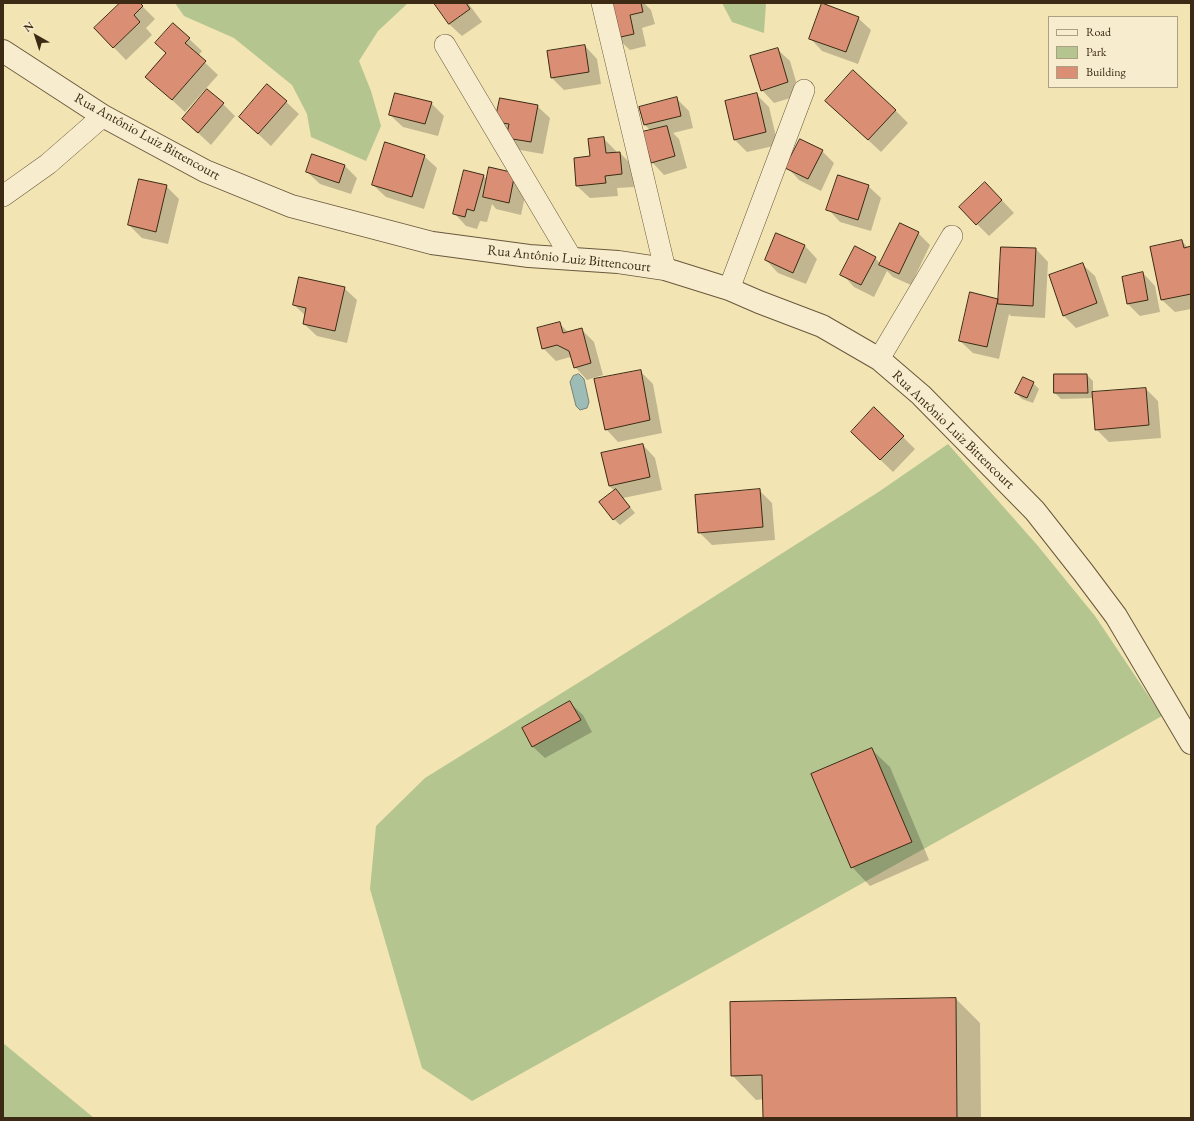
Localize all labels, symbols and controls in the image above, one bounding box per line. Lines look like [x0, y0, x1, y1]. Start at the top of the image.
north arrow [16, 16, 56, 56]
legend [1048, 16, 1178, 88]
text: N [21, 18, 36, 35]
text: Road [1086, 24, 1111, 40]
text: Park [1086, 44, 1106, 60]
text: Building [1086, 64, 1126, 80]
street label: Rua Antônio Luiz Bittencourt [71, 90, 223, 184]
street label: Rua Antônio Luiz Bittencourt [487, 242, 651, 276]
street label: Rua Antônio Luiz Bittencourt [888, 367, 1018, 493]

